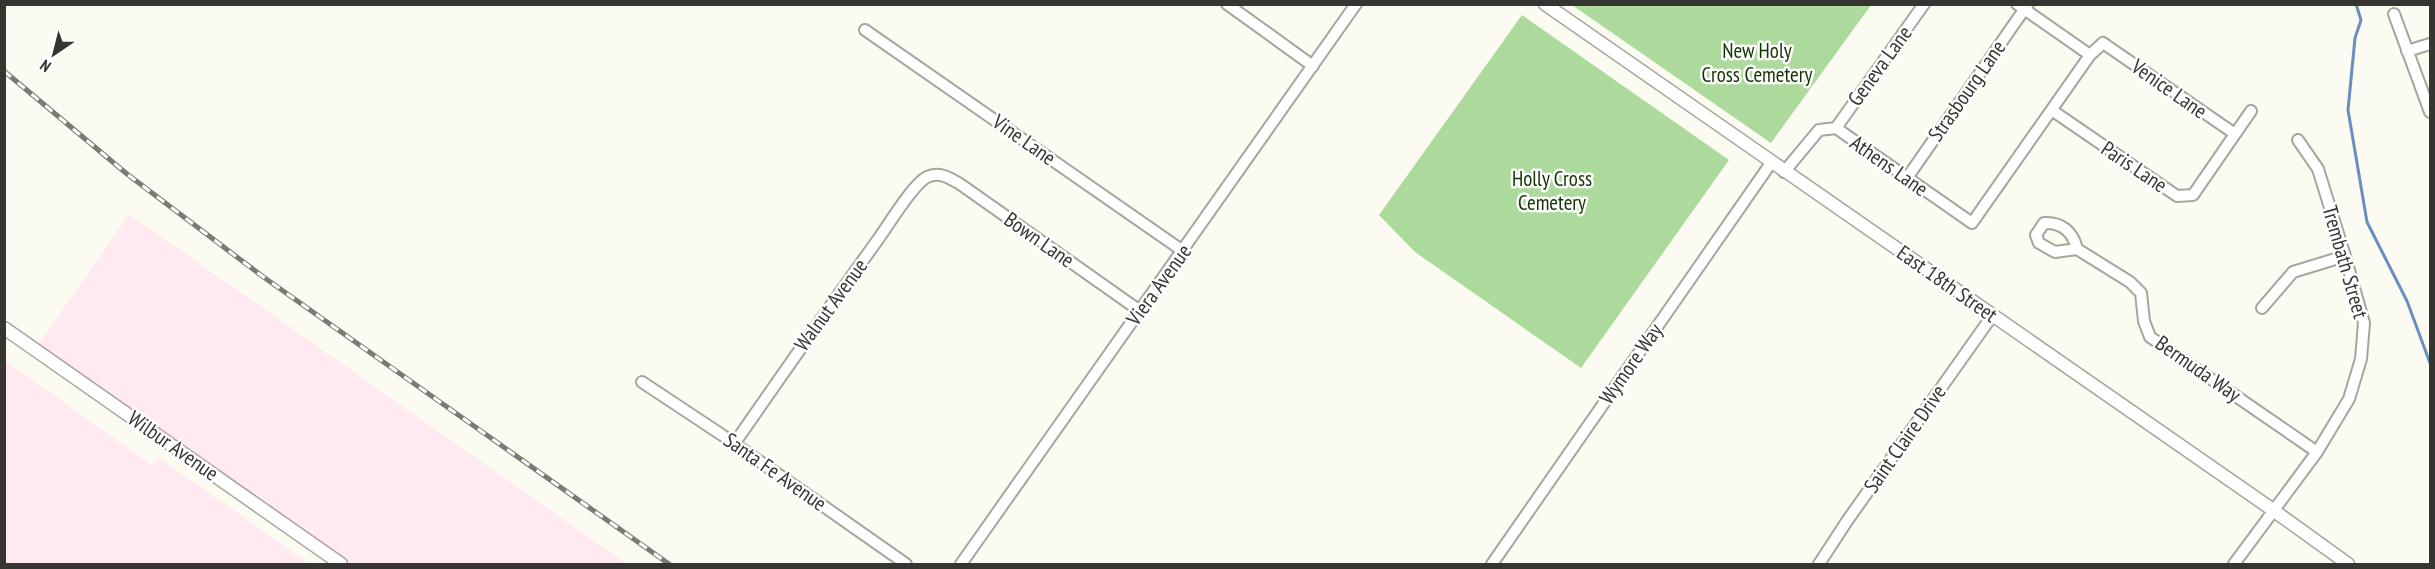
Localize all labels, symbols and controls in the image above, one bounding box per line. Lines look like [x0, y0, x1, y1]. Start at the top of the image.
street label: Geneva Lane [1842, 20, 1918, 111]
north arrow [24, 24, 84, 84]
street label: Strasbourg Lane [1922, 35, 2011, 147]
park label: New Holy Cross Cemetery [1702, 37, 1813, 88]
street label: Venice Lane [2125, 52, 2212, 124]
text: N [36, 56, 55, 77]
street label: Vine Lane [987, 107, 1061, 171]
street label: Athens Lane [1845, 129, 1933, 202]
street label: Paris Lane [2096, 135, 2172, 198]
park label: Holly Cross Cemetery [1512, 165, 1592, 216]
street label: Trembath Street [2316, 202, 2375, 322]
street label: Bown Lane [999, 206, 1080, 273]
street label: Viera Avenue [1119, 239, 1197, 332]
street label: East 18th Street [1892, 239, 2003, 328]
street label: Walnut Avenue [788, 253, 873, 356]
street label: Wymore Way [1593, 318, 1668, 409]
street label: Bermuda Way [2150, 329, 2246, 408]
street label: Saint Claire Drive [1857, 379, 1952, 498]
street label: Wilbur Avenue [123, 405, 224, 487]
street label: Santa Fe Avenue [719, 426, 832, 517]

